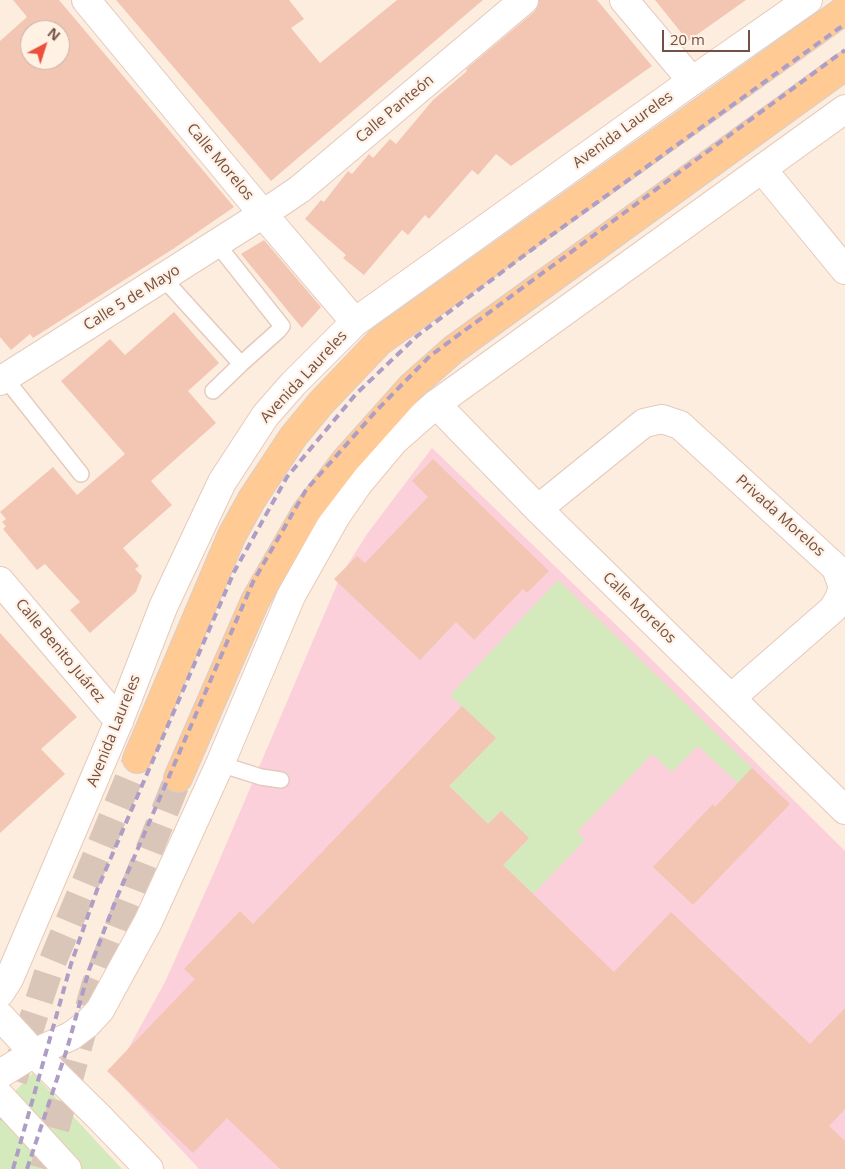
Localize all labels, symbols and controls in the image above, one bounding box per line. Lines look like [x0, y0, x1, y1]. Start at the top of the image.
north arrow [20, 20, 70, 70]
scale bar [665, 20, 752, 52]
text: N [44, 23, 65, 45]
text: 20 m [670, 29, 705, 49]
street label: Calle Panteón [352, 71, 438, 147]
street label: Avenida Laureles [570, 88, 676, 172]
street label: Calle Morelos [183, 120, 257, 204]
street label: Calle 5 de Mayo [81, 261, 183, 335]
street label: Avenida Laureles [257, 327, 351, 427]
street label: Privada Morelos [732, 471, 828, 561]
street label: Calle Morelos [599, 569, 679, 647]
street label: Calle Benito Juárez [11, 595, 109, 707]
street label: Avenida Laureles [83, 672, 145, 790]

